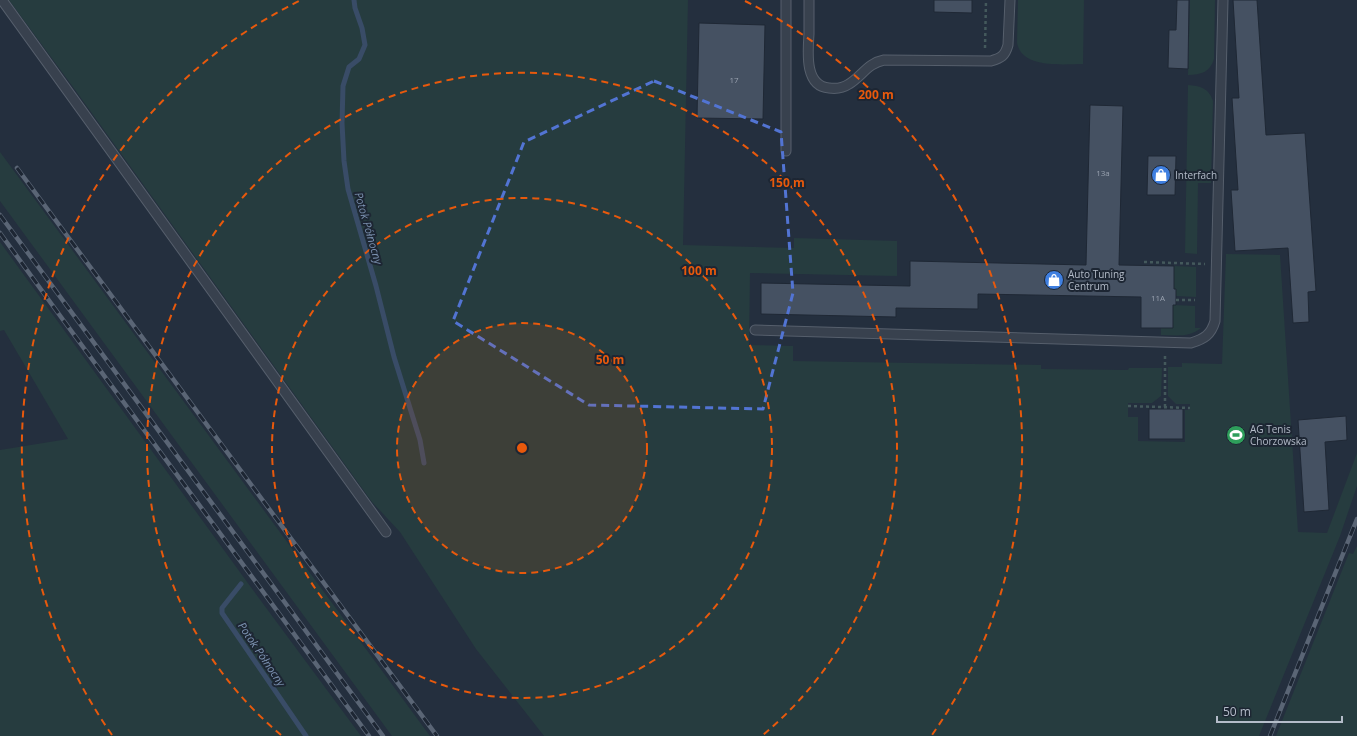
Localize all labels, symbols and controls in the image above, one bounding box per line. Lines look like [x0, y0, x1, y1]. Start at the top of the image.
house number: 17 [729, 74, 739, 85]
text: 200 m [858, 86, 894, 103]
shop icon: Interfach [1150, 164, 1172, 186]
house number: 13a [1096, 167, 1110, 178]
place label: Interfach [1175, 168, 1217, 182]
text: 150 m [769, 174, 805, 191]
water label: Potok Północny [352, 190, 387, 267]
text: 100 m [681, 262, 717, 279]
place label: Auto Tuning Centrum [1068, 267, 1125, 293]
shop icon: Auto Tuning Centrum [1043, 269, 1065, 291]
house number: 11A [1151, 292, 1166, 303]
text: 50 m [596, 351, 624, 368]
place label: AG Tenis Chorzowska [1250, 422, 1307, 448]
sports icon: AG Tenis Chorzowska [1225, 424, 1247, 446]
centre of rings [515, 441, 529, 455]
water label: Potok Północny [235, 619, 290, 690]
scale bar [1217, 698, 1342, 724]
text: 50 m [1223, 703, 1251, 720]

